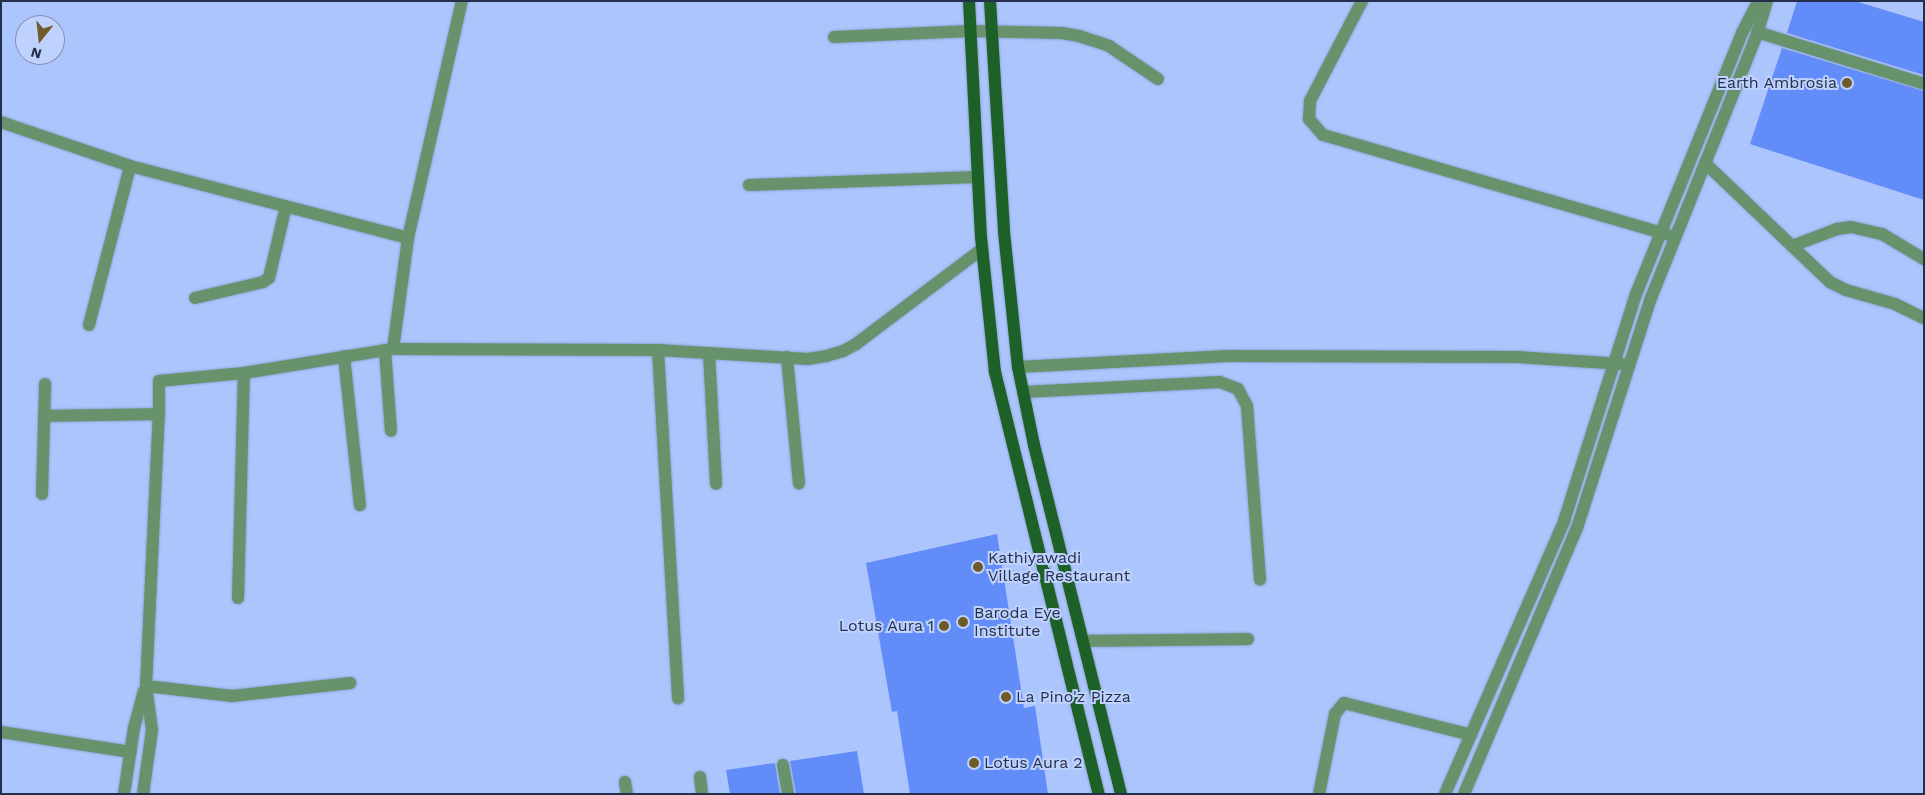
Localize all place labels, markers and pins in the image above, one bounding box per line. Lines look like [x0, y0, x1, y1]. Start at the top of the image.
place label: Earth Ambrosia [1716, 73, 1837, 93]
marker: Earth Ambrosia [1841, 77, 1853, 89]
place label: Kathiyawadi Village Restaurant [988, 548, 1130, 586]
marker: Kathiyawadi Village Restaurant [972, 561, 984, 573]
place label: Baroda Eye Institute [974, 603, 1061, 641]
marker: Baroda Eye Institute [956, 615, 970, 629]
place label: Lotus Aura 1 [837, 616, 934, 636]
marker: Lotus Aura 1 [938, 620, 950, 632]
place label: La Pino'z Pizza [1016, 687, 1131, 707]
marker: La Pino'z Pizza [1000, 691, 1012, 703]
place label: Lotus Aura 2 [984, 753, 1084, 773]
marker: Lotus Aura 2 [968, 757, 980, 769]

